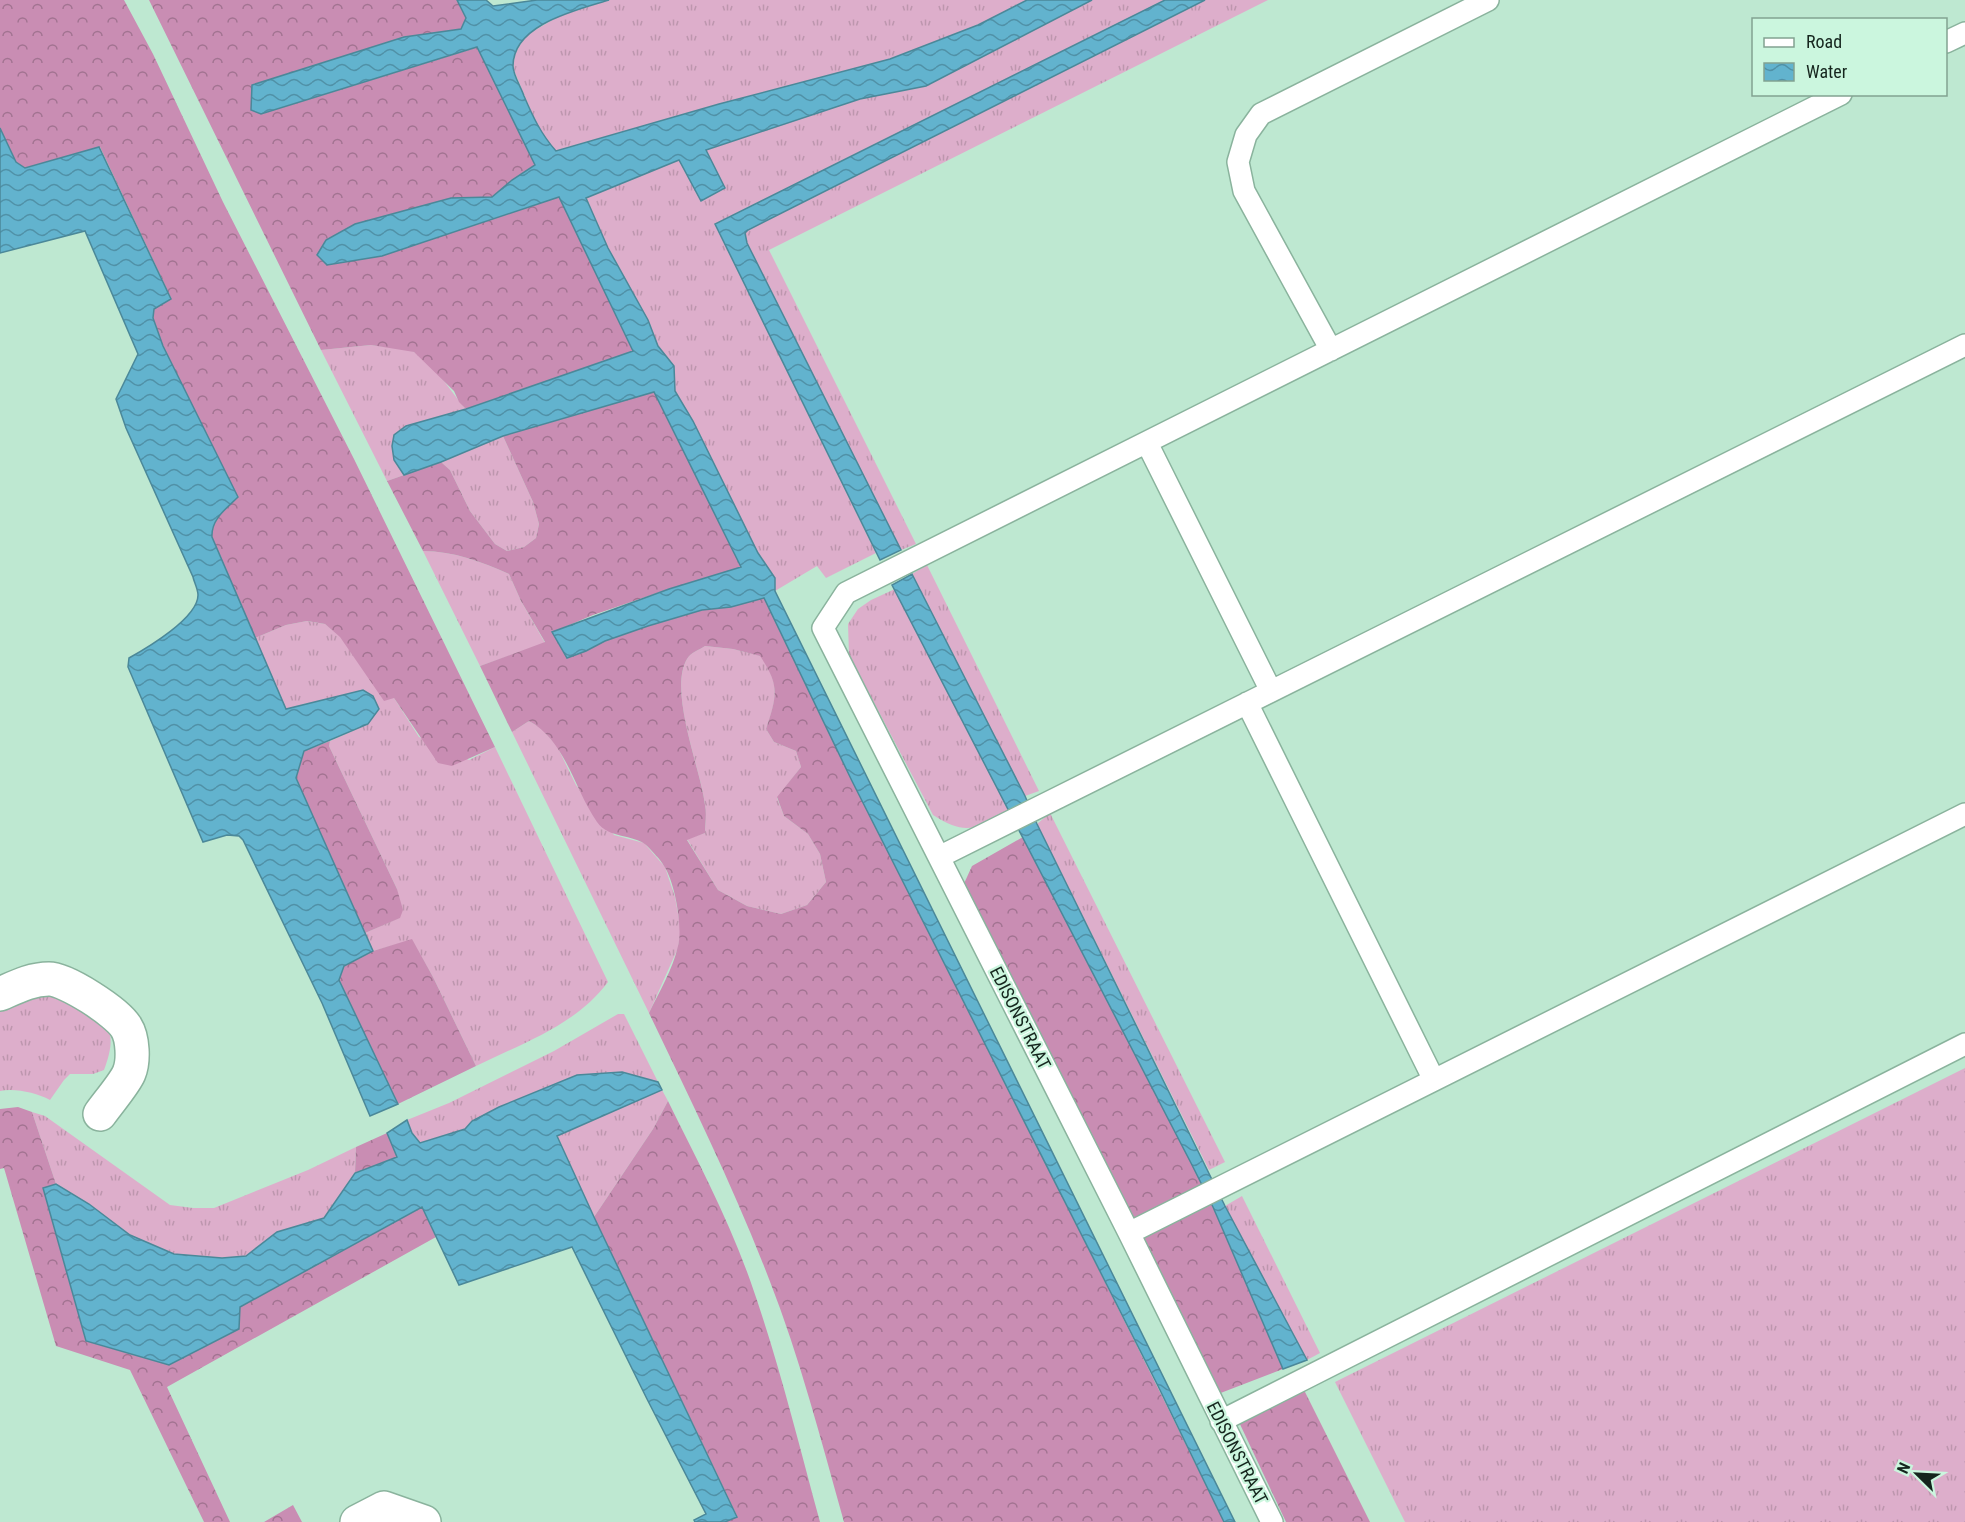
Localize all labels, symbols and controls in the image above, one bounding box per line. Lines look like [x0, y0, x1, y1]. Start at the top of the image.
legend [1752, 18, 1947, 96]
text: Road [1806, 31, 1842, 52]
text: Water [1806, 61, 1848, 82]
street label: EDISONSTRAAT [986, 963, 1055, 1073]
street label: EDISONSTRAAT [1203, 1398, 1272, 1508]
north arrow [1887, 1444, 1947, 1504]
text: N [1893, 1460, 1914, 1476]

